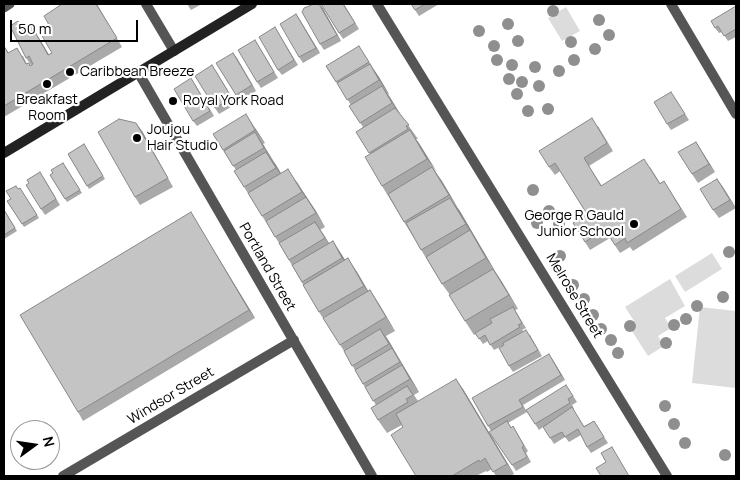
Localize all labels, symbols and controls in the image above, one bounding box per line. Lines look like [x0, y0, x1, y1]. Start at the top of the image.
scale bar [12, 10, 140, 42]
text: 50 m [18, 18, 52, 39]
place label: Caribbean Breeze [80, 64, 195, 80]
marker: Caribbean Breeze [64, 66, 76, 78]
marker: Breakfast Room [41, 78, 53, 90]
place label: Breakfast Room [16, 92, 78, 124]
place label: Royal York Road [183, 93, 284, 109]
marker: Royal York Road [167, 95, 179, 107]
place label: Joujou Hair Studio [147, 122, 218, 154]
marker: Joujou Hair Studio [131, 132, 143, 144]
place label: George R Gauld Junior School [524, 208, 624, 240]
marker: George R Gauld Junior School [628, 218, 640, 230]
street label: Portland Street [235, 220, 299, 314]
street label: Melrose Street [542, 251, 606, 341]
street label: Windsor Street [125, 364, 217, 428]
north arrow [10, 420, 60, 470]
text: N [39, 434, 60, 449]

